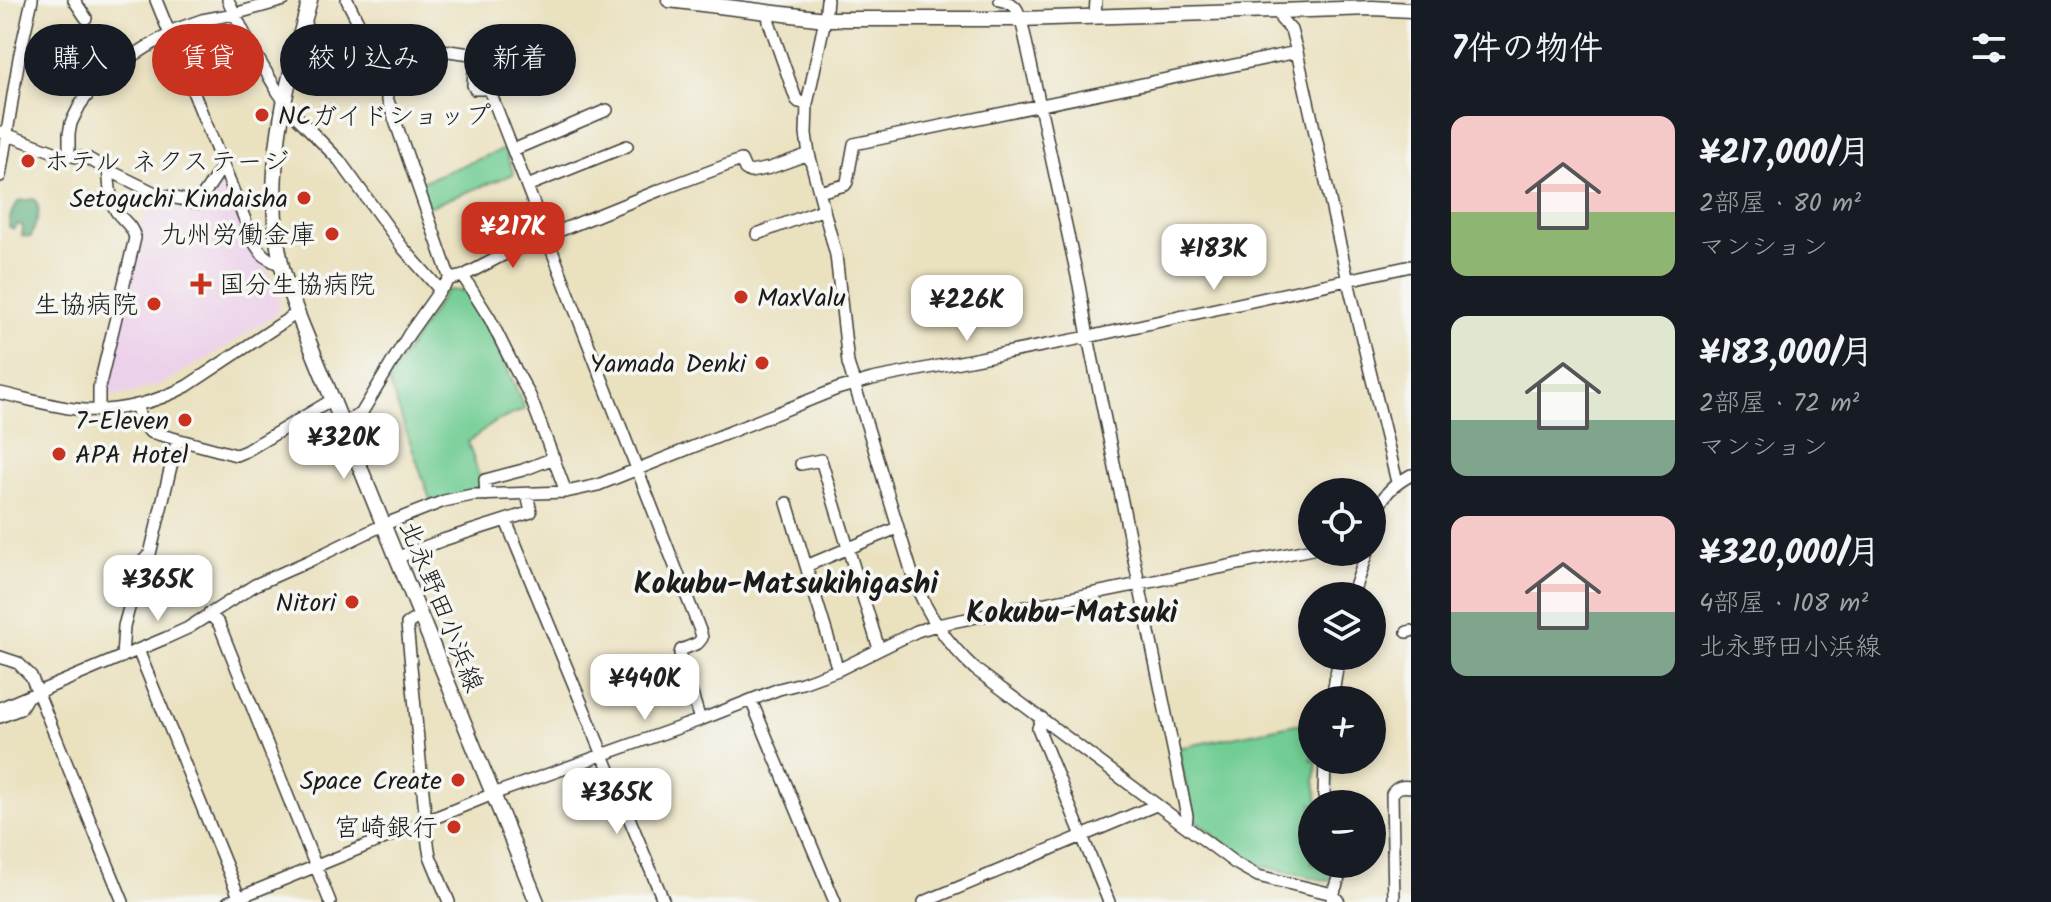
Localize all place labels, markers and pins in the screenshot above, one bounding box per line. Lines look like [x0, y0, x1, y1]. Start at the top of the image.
place label: NCガイドショップ [278, 96, 491, 138]
marker: NCガイドショップ [253, 106, 271, 124]
place label: ホテル ネクステージ [44, 142, 289, 184]
marker: ホテル ネクステージ [19, 152, 37, 170]
place label: Setoguchi Kindaisha [70, 179, 288, 221]
marker: Setoguchi Kindaisha [295, 189, 313, 207]
pin: ¥217K [457, 202, 569, 270]
place label: 九州労働金庫 [160, 215, 316, 257]
pin: ¥183K [1158, 224, 1270, 292]
marker: 九州労働金庫 [323, 225, 341, 243]
place label: 国分生協病院 [219, 265, 375, 307]
marker: 国分生協病院 [190, 273, 212, 295]
pin: ¥226K [911, 275, 1023, 343]
place label: MaxValu [757, 278, 846, 320]
place label: 生協病院 [34, 285, 138, 327]
marker: MaxValu [732, 288, 750, 306]
marker: 生協病院 [145, 295, 163, 313]
place label: Yamada Denki [590, 344, 748, 386]
marker: Yamada Denki [753, 354, 771, 372]
place label: 7-Eleven [75, 401, 169, 443]
marker: 7-Eleven [176, 411, 194, 429]
pin: ¥320K [288, 413, 400, 481]
place label: APA Hotel [75, 435, 189, 477]
marker: APA Hotel [50, 445, 68, 463]
pin: ¥365K [102, 555, 214, 623]
place label: Nitori [276, 583, 338, 625]
marker: Nitori [343, 593, 361, 611]
pin: ¥440K [589, 654, 701, 722]
place label: Space Create [300, 761, 442, 803]
pin: ¥365K [561, 768, 673, 836]
marker: Space Create [449, 771, 467, 789]
place label: 宮崎銀行 [334, 808, 438, 850]
marker: 宮崎銀行 [445, 818, 463, 836]

